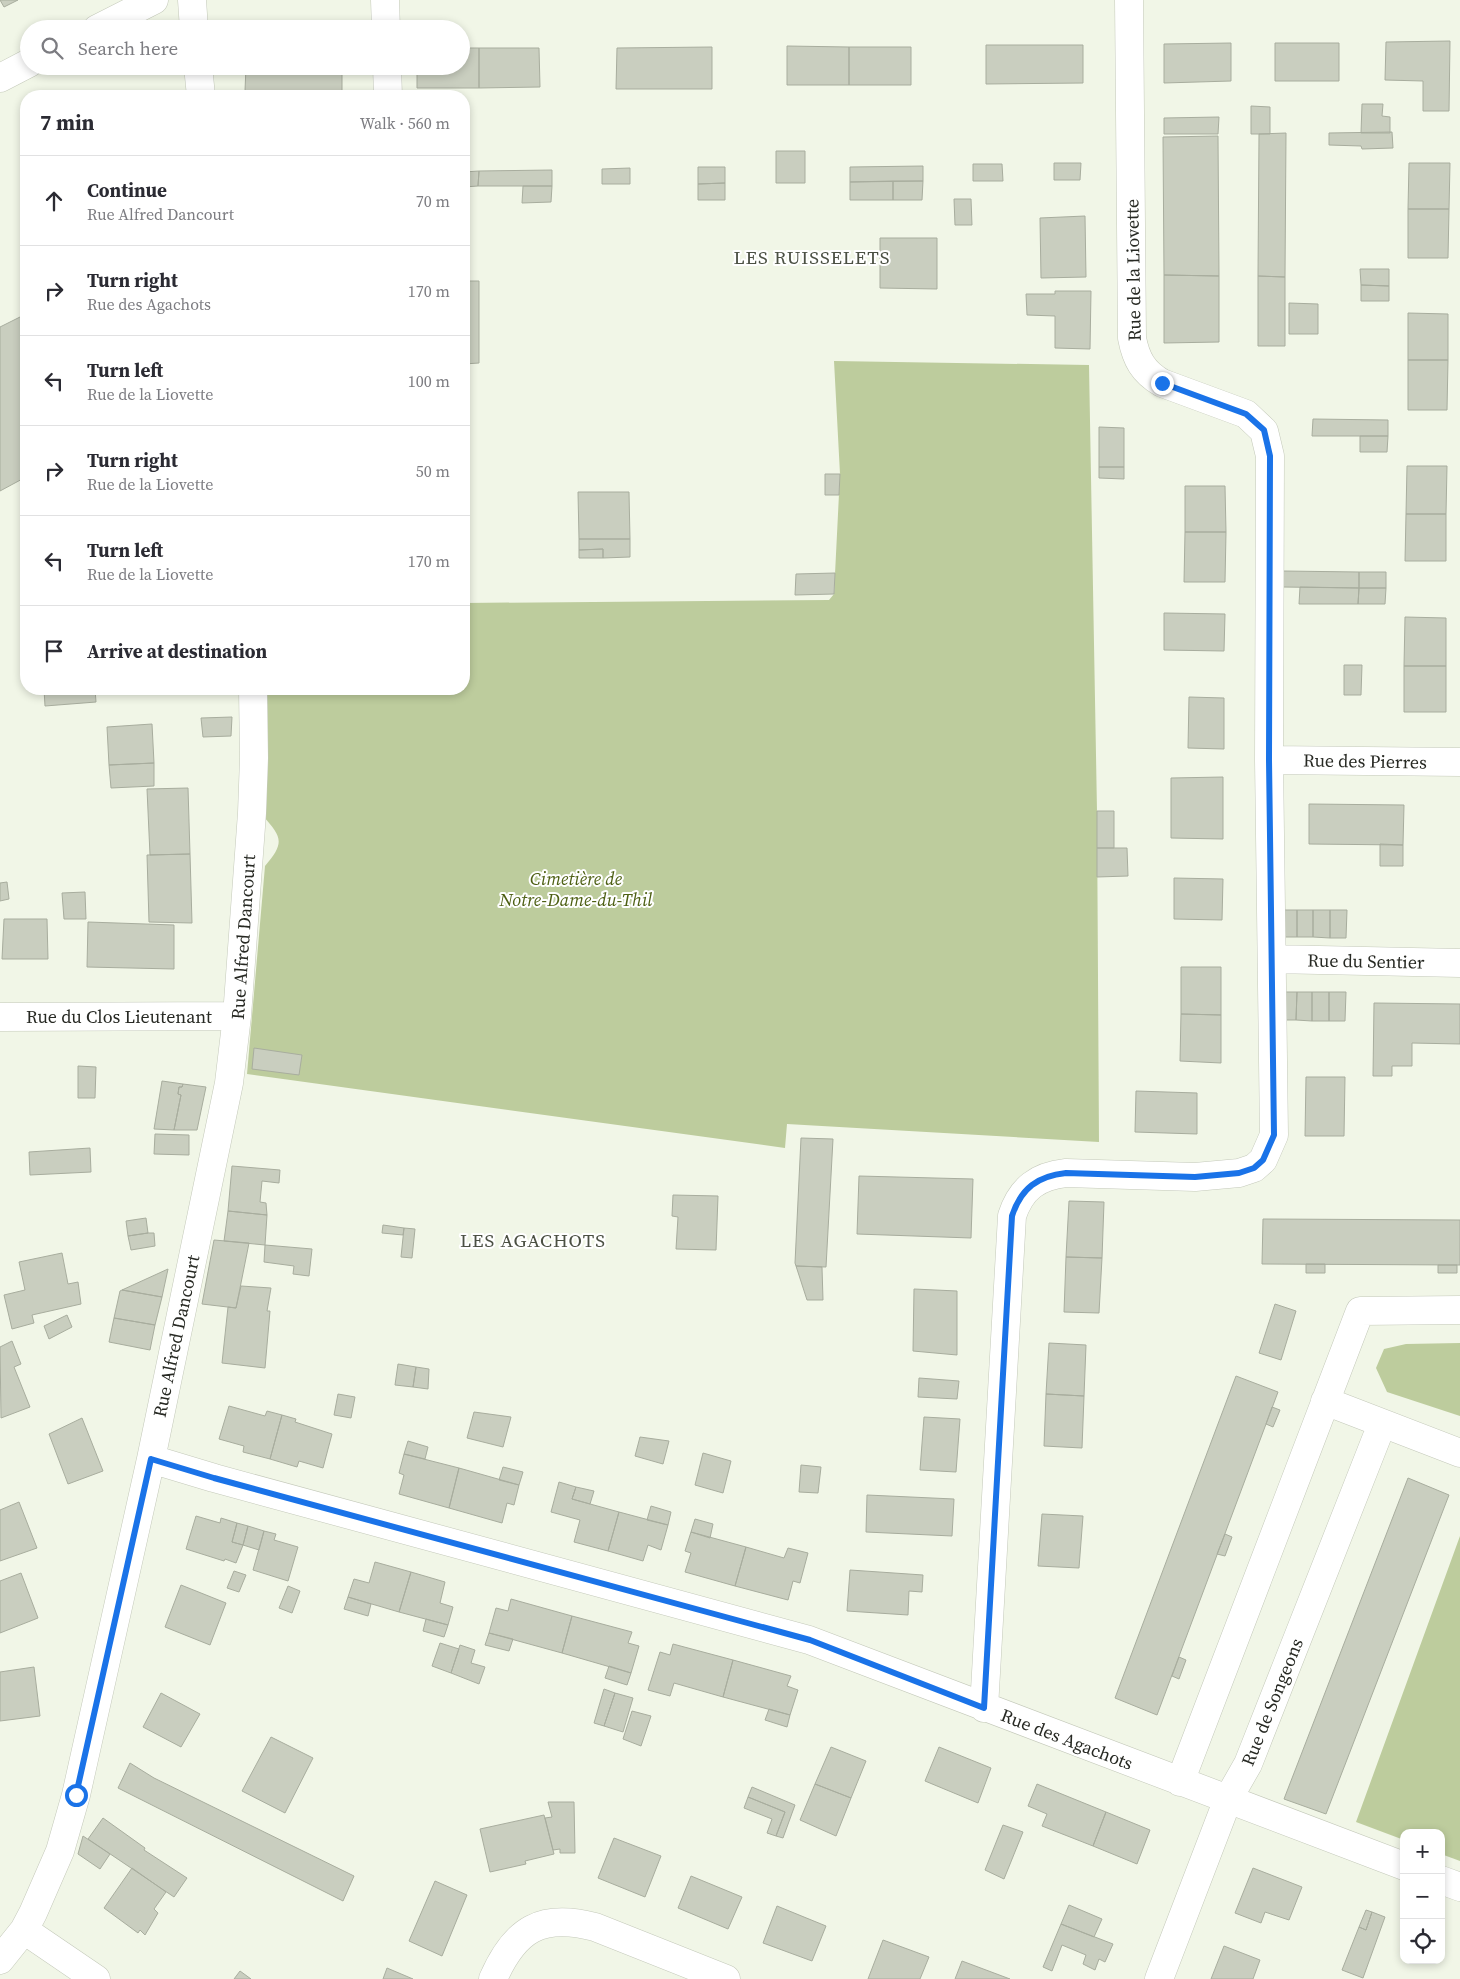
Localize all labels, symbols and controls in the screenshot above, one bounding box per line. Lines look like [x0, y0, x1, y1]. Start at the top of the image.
search box [20, 20, 470, 75]
icon: search [38, 34, 66, 62]
text: Search here [78, 35, 178, 61]
text: 7 min [40, 108, 95, 137]
text: Walk · 560 m [360, 112, 450, 134]
text: Continue [87, 177, 167, 203]
icon: ahead [40, 187, 68, 215]
text: 70 m [416, 190, 450, 212]
street label: Rue de la Liovette [1119, 199, 1147, 341]
text: Rue Alfred Dancourt [87, 203, 234, 225]
district label: LES RUISSELETS [734, 244, 891, 270]
text: Turn right [87, 267, 178, 293]
icon: right [40, 277, 68, 305]
text: 170 m [408, 280, 450, 302]
text: Rue des Agachots [87, 293, 211, 315]
text: Turn left [87, 357, 163, 383]
icon: left [40, 367, 68, 395]
text: 100 m [408, 370, 450, 392]
route end [1151, 372, 1174, 395]
text: Rue de la Liovette [87, 383, 213, 405]
text: Turn right [87, 447, 178, 473]
icon: right [40, 457, 68, 485]
text: 50 m [416, 460, 450, 482]
text: Rue de la Liovette [87, 473, 213, 495]
text: Turn left [87, 537, 163, 563]
icon: left [40, 547, 68, 575]
text: 170 m [408, 550, 450, 572]
text: Rue de la Liovette [87, 563, 213, 585]
icon: arrive [40, 637, 68, 665]
text: Arrive at destination [87, 638, 267, 664]
street label: Rue des Pierres [1303, 747, 1427, 775]
street label: Rue Alfred Dancourt [225, 853, 261, 1020]
park label: Cimetière de Notre-Dame-du-Thil [499, 866, 652, 912]
street label: Rue du Sentier [1307, 947, 1425, 975]
street label: Rue du Clos Lieutenant [26, 1004, 212, 1029]
district label: LES AGACHOTS [460, 1227, 606, 1253]
street label: Rue Alfred Dancourt [147, 1252, 205, 1420]
street label: Rue de Songeons [1235, 1634, 1309, 1770]
street label: Rue des Agachots [997, 1702, 1137, 1776]
route start [65, 1784, 88, 1807]
map controls [1400, 1829, 1445, 1964]
button: + [1400, 1829, 1445, 1874]
button: − [1400, 1874, 1445, 1919]
button: locate [1400, 1919, 1445, 1964]

